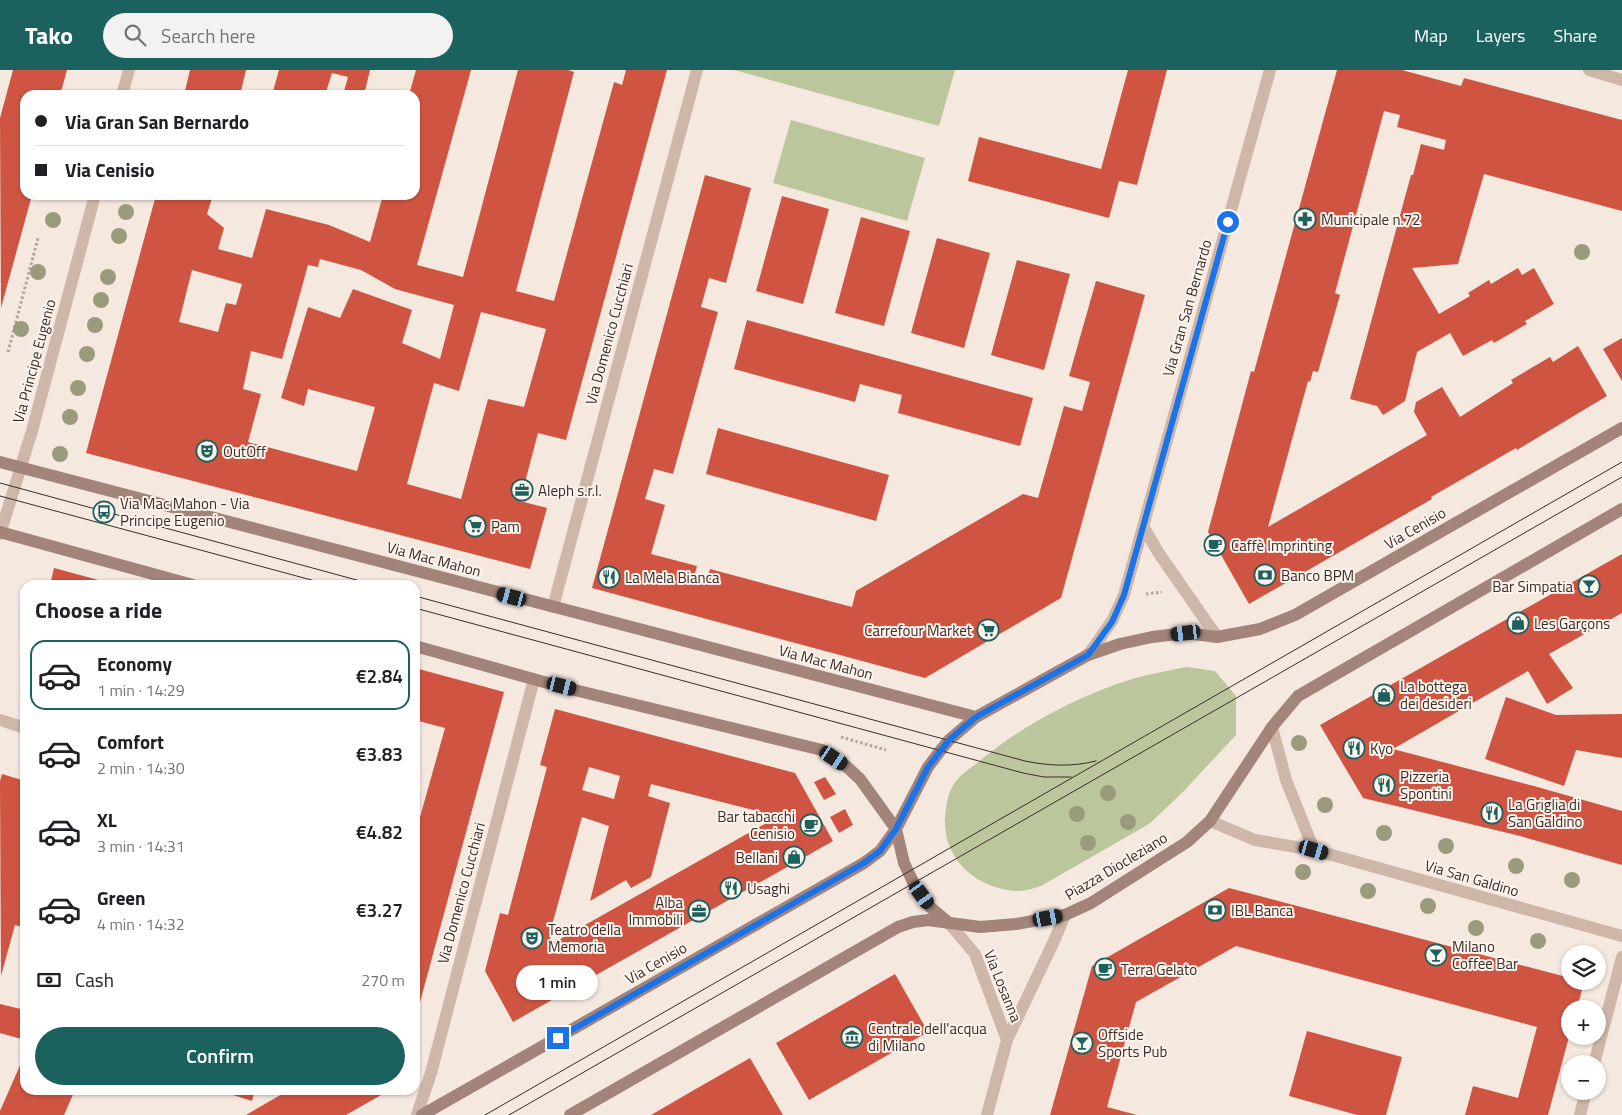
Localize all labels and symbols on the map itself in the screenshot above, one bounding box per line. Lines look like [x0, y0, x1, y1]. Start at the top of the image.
pharmacy icon: Municipale n.72 [1293, 207, 1317, 231]
place label: Municipale n.72 [1321, 208, 1421, 231]
route start [1217, 211, 1239, 233]
street label: Via Gran San Bernardo [1156, 237, 1218, 379]
street label: Via Domenico Cucchiari [579, 261, 639, 407]
street label: Via Principe Eugenio [6, 296, 62, 426]
theatre icon: OutOff [195, 439, 219, 463]
place label: OutOff [223, 440, 266, 463]
office icon: Aleph s.r.l. [510, 478, 534, 502]
place label: Aleph s.r.l. [538, 479, 602, 502]
place label: Via Mac Mahon - Via Principe Eugenio [120, 492, 250, 532]
bus stop icon: Via Mac Mahon - Via Principe Eugenio [92, 500, 116, 524]
street label: Via Cenisio [1380, 501, 1450, 555]
supermarket icon: Pam [463, 514, 487, 538]
place label: Pam [491, 515, 520, 538]
cafe icon: Caffè Imprinting [1203, 533, 1227, 557]
place label: Caffè Imprinting [1231, 534, 1333, 557]
street label: Via Mac Mahon [384, 535, 484, 583]
bank icon: Banco BPM [1253, 563, 1277, 587]
place label: Banco BPM [1281, 564, 1354, 587]
restaurant icon: La Mela Bianca [597, 565, 621, 589]
place label: La Mela Bianca [625, 566, 720, 589]
bar icon: Bar Simpatia [1577, 574, 1601, 598]
place label: Bar Simpatia [1492, 575, 1573, 598]
car [495, 586, 528, 608]
shop icon: Les Garçons [1506, 611, 1530, 635]
place label: Les Garçons [1534, 612, 1610, 635]
supermarket icon: Carrefour Market [976, 618, 1000, 642]
place label: Carrefour Market [864, 619, 973, 642]
car [1170, 624, 1201, 642]
street label: Via Mac Mahon [776, 638, 876, 686]
car [545, 675, 578, 697]
place label: La bottega dei desideri [1400, 675, 1472, 715]
shop icon: La bottega dei desideri [1372, 683, 1396, 707]
restaurant icon: Kyo [1342, 736, 1366, 760]
place label: Kyo [1370, 737, 1393, 760]
car [817, 743, 850, 773]
place label: Pizzeria Spontini [1400, 765, 1452, 805]
restaurant icon: Pizzeria Spontini [1372, 773, 1396, 797]
place label: La Griglia di San Galdino [1508, 793, 1582, 833]
restaurant icon: La Griglia di San Galdino [1480, 801, 1504, 825]
place label: Bar tabacchi Cenisio [717, 805, 795, 845]
cafe icon: Bar tabacchi Cenisio [799, 813, 823, 837]
street label: Via Domenico Cucchiari [431, 820, 491, 966]
street label: Piazza Diocleziano [1060, 826, 1172, 906]
car [1297, 839, 1330, 861]
shop icon: Bellani [782, 845, 806, 869]
place label: Bellani [735, 846, 778, 869]
street label: Via San Galdino [1422, 854, 1522, 902]
restaurant icon: Usaghi [719, 876, 743, 900]
place label: Usaghi [747, 877, 790, 900]
car [907, 878, 936, 912]
place label: Alba Immobili [628, 891, 683, 931]
bank icon: IBL Banca [1203, 898, 1227, 922]
office icon: Alba Immobili [687, 899, 711, 923]
place label: IBL Banca [1231, 899, 1294, 922]
car [1031, 908, 1064, 928]
place label: Teatro della Memoria [548, 918, 622, 958]
theatre icon: Teatro della Memoria [520, 926, 544, 950]
place label: Milano Coffee Bar [1452, 935, 1518, 975]
street label: Via Cenisio [621, 936, 691, 990]
bar icon: Milano Coffee Bar [1424, 943, 1448, 967]
street label: Via Losanna [978, 946, 1028, 1026]
cafe icon: Terra Gelato [1093, 957, 1117, 981]
place label: Terra Gelato [1121, 958, 1197, 981]
callout: 1 min [517, 966, 599, 1000]
place label: Centrale dell'acqua di Milano [868, 1017, 987, 1057]
place label: Offside Sports Pub [1098, 1023, 1168, 1063]
museum icon: Centrale dell'acqua di Milano [840, 1025, 864, 1049]
route end [547, 1027, 569, 1049]
bar icon: Offside Sports Pub [1070, 1031, 1094, 1055]

